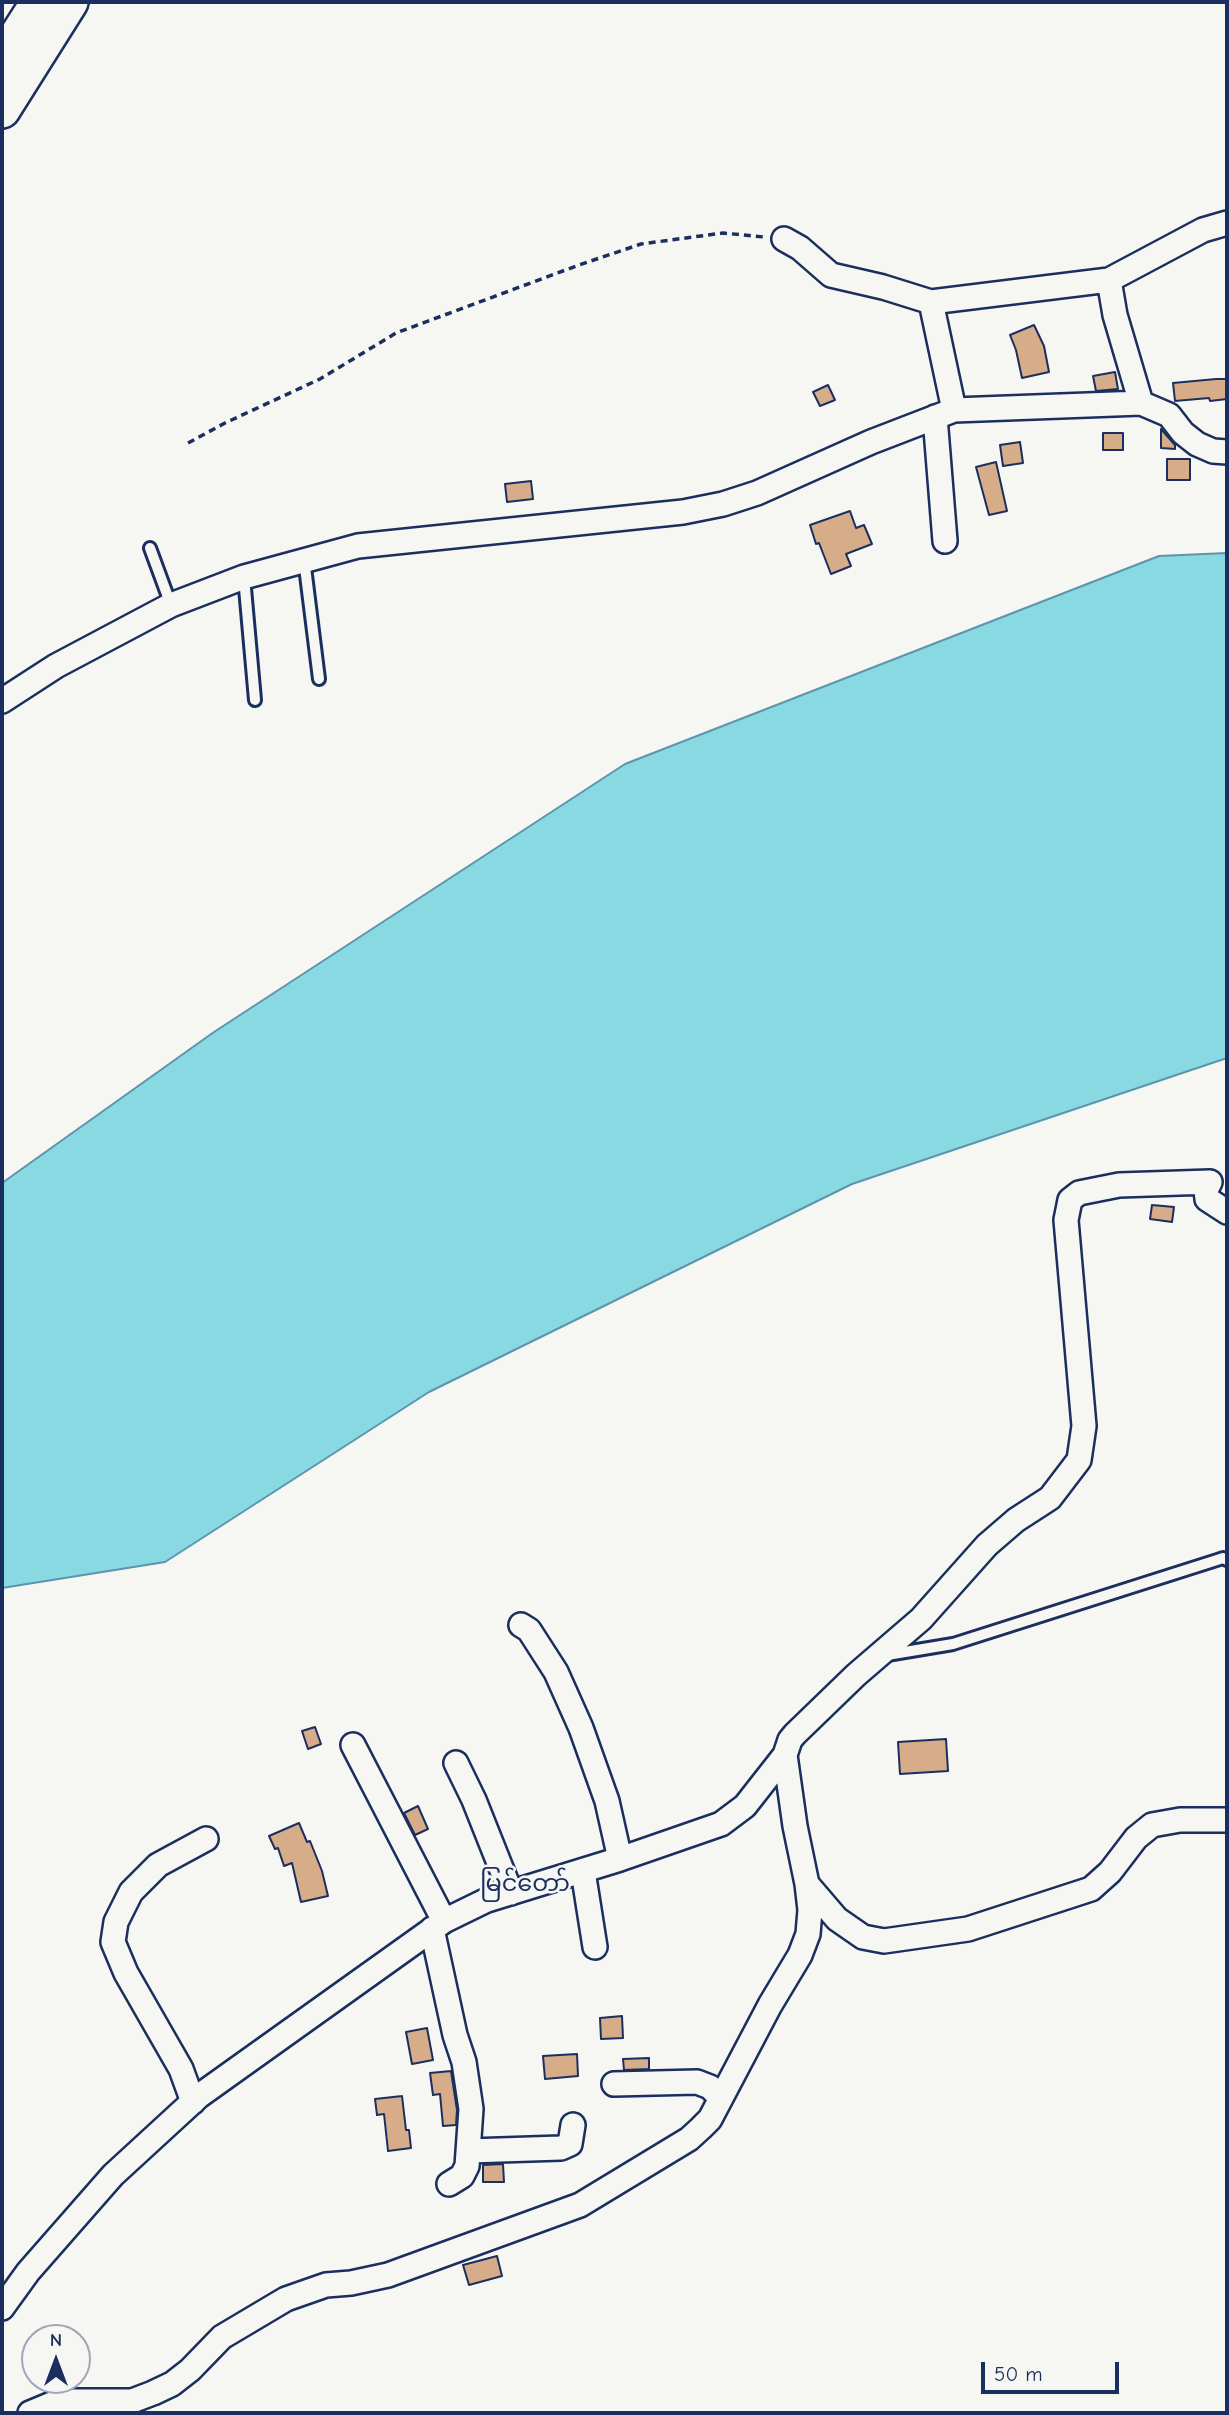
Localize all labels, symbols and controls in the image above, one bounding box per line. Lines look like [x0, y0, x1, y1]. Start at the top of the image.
district label: မြင်တော် [480, 1870, 570, 1898]
north arrow [21, 2324, 91, 2394]
text: N [50, 2329, 62, 2351]
scale bar [984, 2348, 1122, 2392]
text: 50 m [994, 2362, 1043, 2386]

